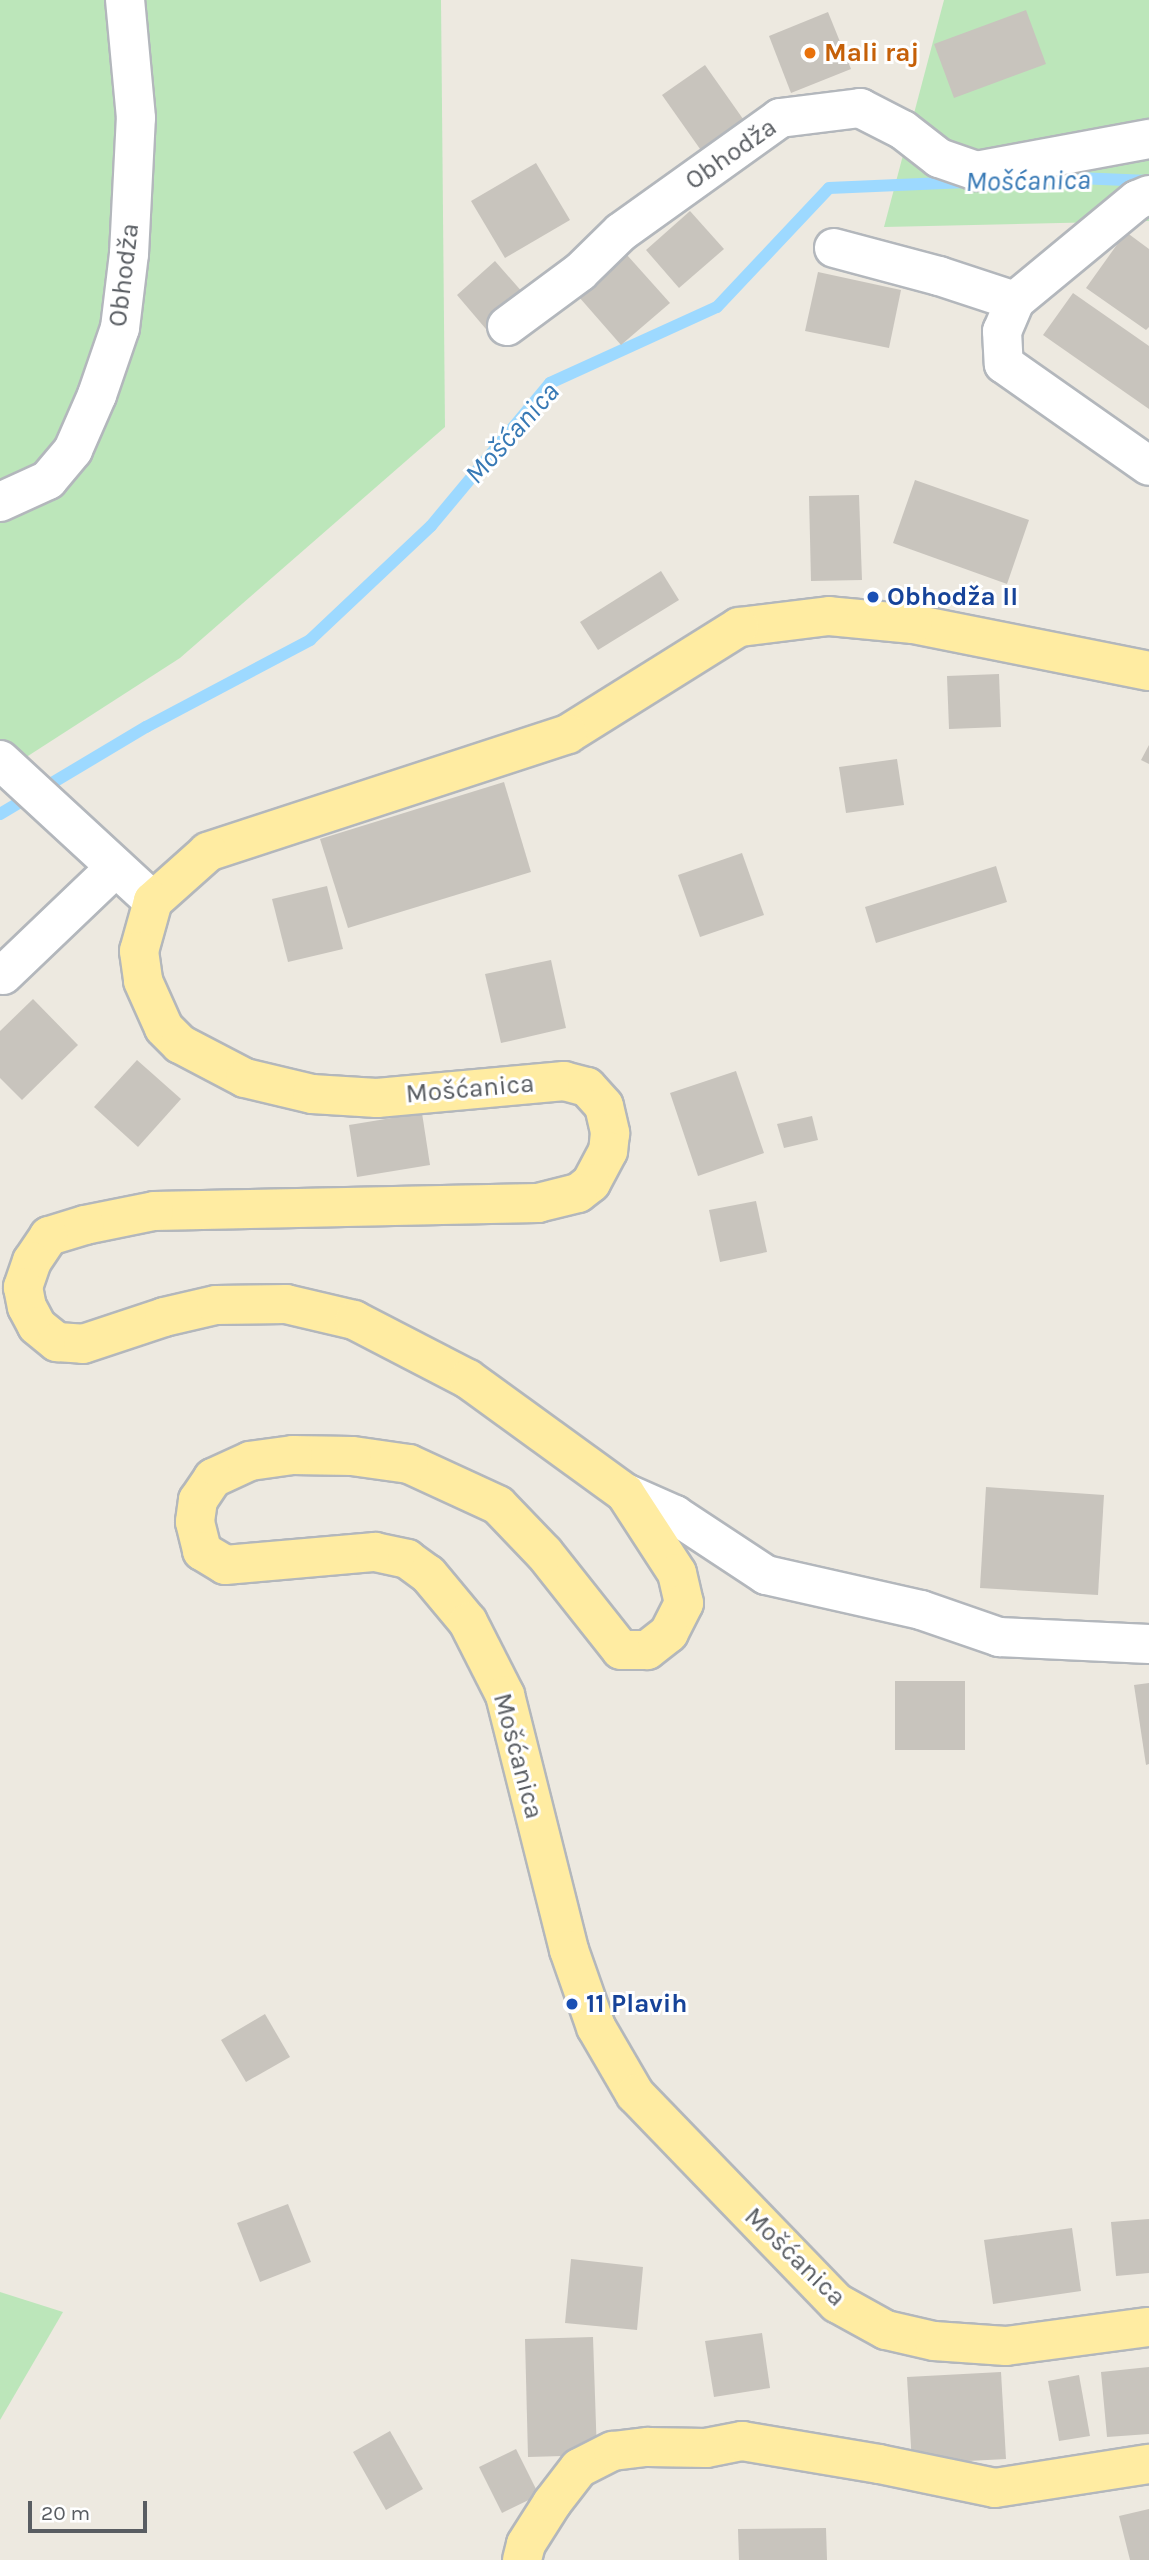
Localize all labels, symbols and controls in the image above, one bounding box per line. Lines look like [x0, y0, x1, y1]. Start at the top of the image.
place label: Mali raj [824, 37, 919, 69]
marker: Mali raj [802, 45, 818, 61]
street label: Obhodža [679, 111, 783, 197]
water label: Mošćanica [965, 163, 1091, 199]
street label: Obhodža [102, 221, 146, 329]
water label: Mošćanica [458, 375, 566, 491]
place label: Obhodža II [887, 581, 1018, 613]
marker: Obhodža II [865, 589, 881, 605]
street label: Mošćanica [404, 1068, 536, 1110]
street label: Mošćanica [486, 1690, 550, 1822]
place label: 11 Plavih [586, 1988, 688, 2020]
marker: 11 Plavih [564, 1996, 580, 2012]
street label: Mošćanica [738, 2201, 852, 2313]
scale bar [32, 2486, 150, 2530]
text: 20 m [41, 2501, 90, 2525]

